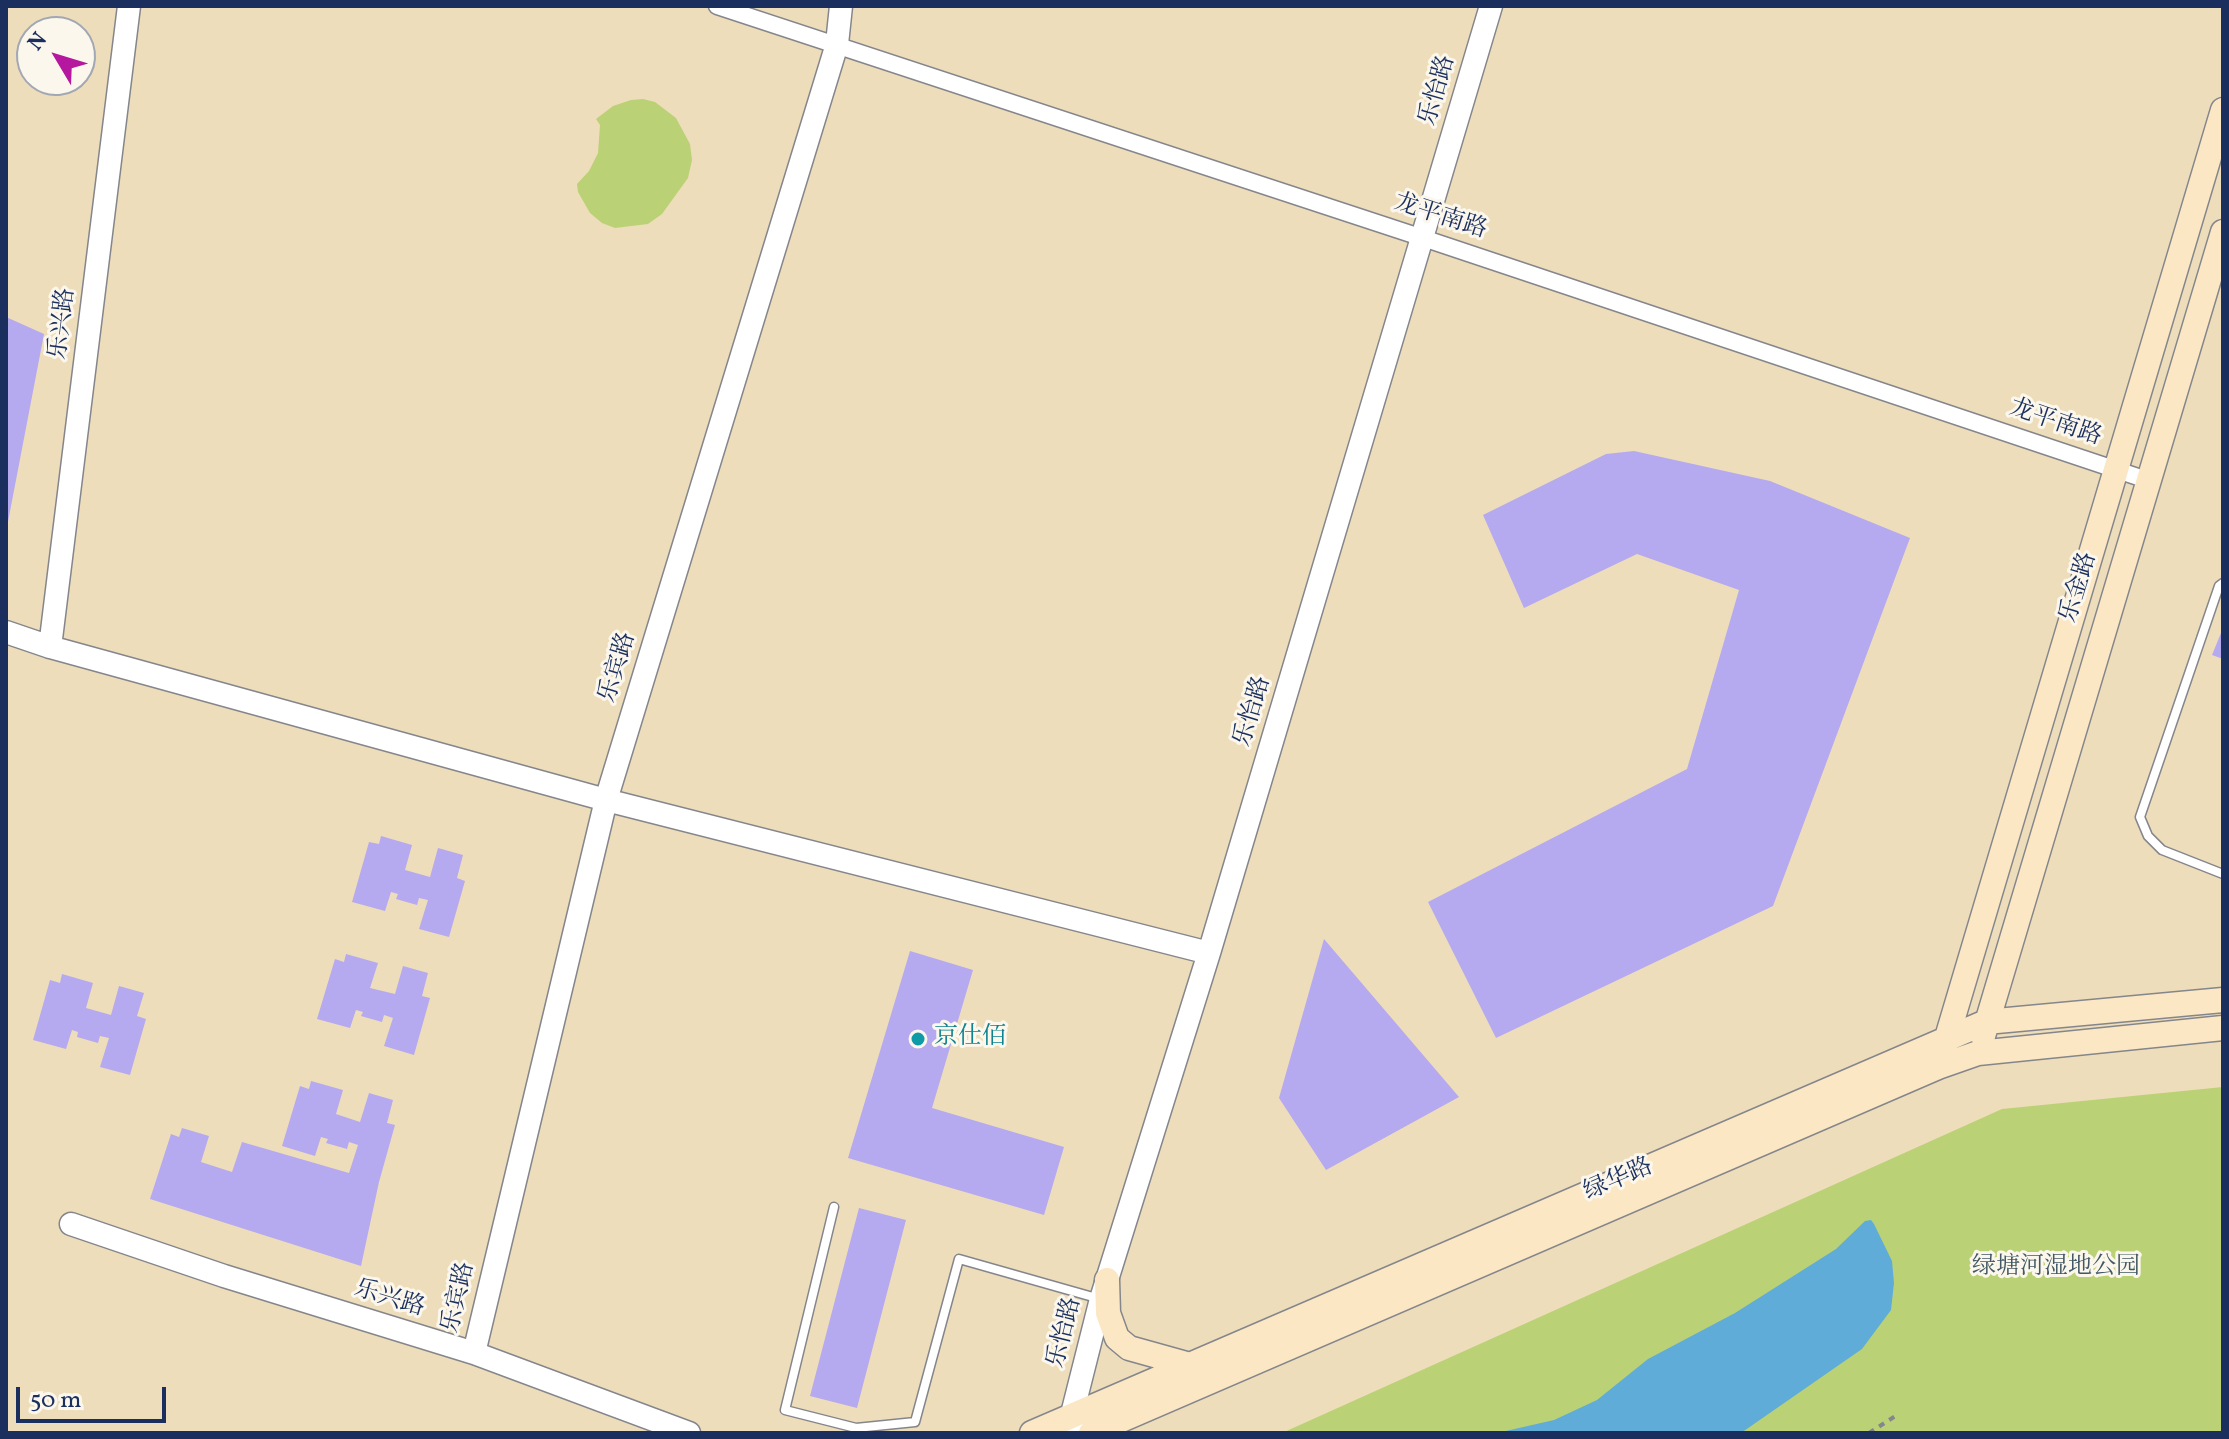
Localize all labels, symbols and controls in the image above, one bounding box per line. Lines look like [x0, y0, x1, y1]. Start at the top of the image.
north arrow [16, 16, 96, 96]
text: N [21, 26, 55, 58]
street label: 乐怡路 [1415, 52, 1463, 130]
street label: 龙平南路 [1390, 189, 1490, 247]
street label: 乐兴路 [45, 287, 83, 361]
street label: 龙平南路 [2005, 395, 2105, 453]
street label: 乐金路 [2056, 549, 2104, 627]
street label: 乐宾路 [595, 629, 643, 707]
street label: 乐怡路 [1230, 673, 1278, 751]
place label: 京仕佰 [934, 1025, 1006, 1053]
marker: 京仕佰 [909, 1030, 927, 1048]
street label: 绿华路 [1580, 1154, 1658, 1208]
park label: 绿塘河湿地公园 [1972, 1255, 2140, 1283]
street label: 乐宾路 [438, 1260, 482, 1336]
street label: 乐兴路 [350, 1276, 428, 1324]
street label: 乐怡路 [1043, 1295, 1089, 1371]
scale bar [20, 1371, 170, 1421]
text: 50 m [30, 1384, 82, 1418]

